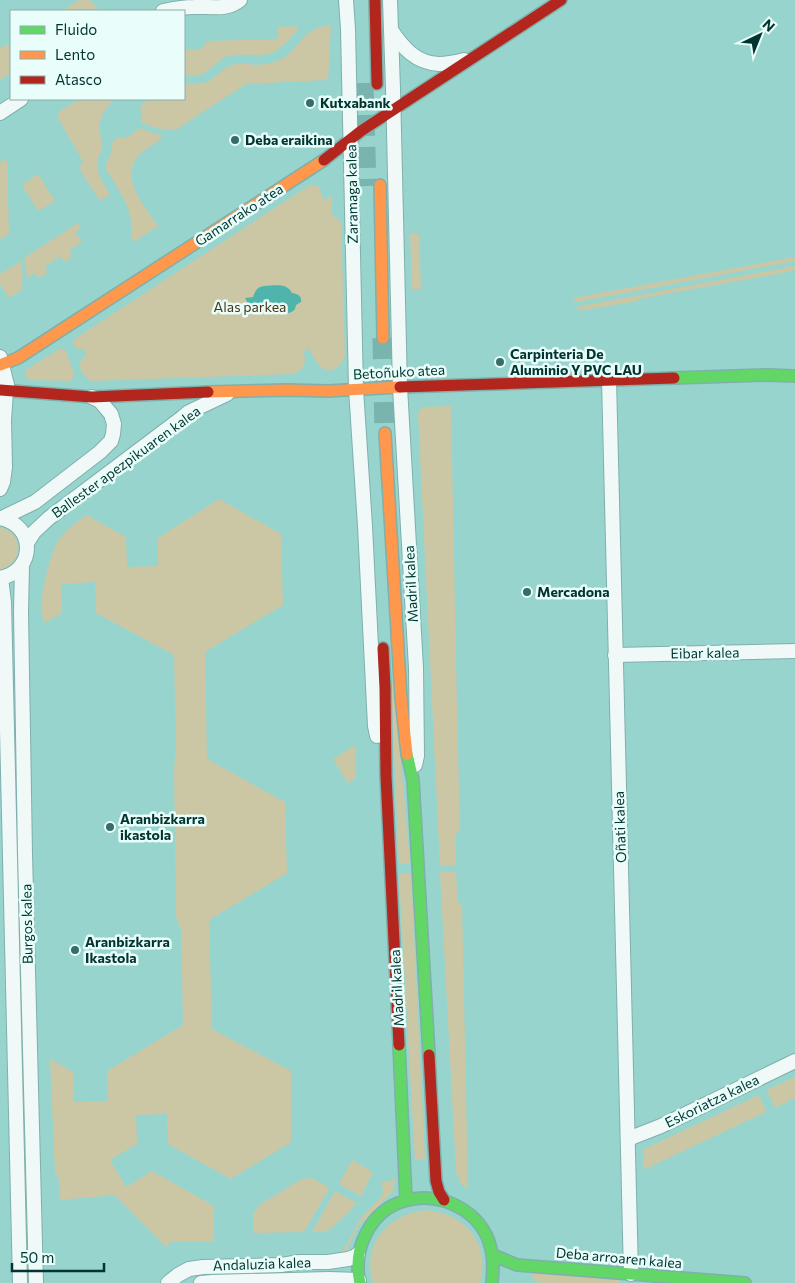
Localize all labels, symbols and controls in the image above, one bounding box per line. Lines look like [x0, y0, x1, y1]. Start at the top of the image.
legend [10, 10, 185, 100]
north arrow [735, 10, 785, 60]
text: N [760, 15, 779, 35]
text: Fluido [55, 20, 97, 38]
text: Lento [55, 45, 95, 63]
text: Atasco [55, 70, 102, 88]
place label: Kutxabank [320, 94, 391, 111]
marker: Kutxabank [304, 97, 316, 109]
place label: Deba eraikina [245, 131, 333, 148]
marker: Deba eraikina [229, 134, 241, 146]
street label: Zaramaga kalea [342, 144, 361, 244]
street label: Gamarrako atea [192, 180, 286, 249]
park label: Alas parkea [214, 298, 286, 315]
place label: Carpinteria De Aluminio Y PVC LAU [510, 345, 642, 378]
marker: Carpinteria De Aluminio Y PVC LAU [494, 356, 506, 368]
street label: Betoñuko atea [353, 361, 445, 382]
street label: Ballester apezpikuaren kalea [48, 402, 203, 521]
street label: Madril kalea [400, 545, 421, 623]
place label: Mercadona [537, 583, 610, 600]
marker: Mercadona [521, 586, 533, 598]
street label: Eibar kalea [670, 643, 740, 662]
street label: Oñati kalea [610, 791, 629, 863]
place label: Aranbizkarra ikastola [120, 810, 205, 843]
marker: Aranbizkarra ikastola [104, 821, 116, 833]
street label: Burgos kalea [17, 884, 36, 964]
place label: Aranbizkarra Ikastola [85, 933, 170, 966]
marker: Aranbizkarra Ikastola [69, 944, 81, 956]
street label: Madril kalea [386, 949, 407, 1027]
street label: Eskoriatza kalea [662, 1070, 762, 1131]
scale bar [12, 1240, 105, 1272]
street label: Deba arroaren kalea [555, 1244, 683, 1271]
text: 50 m [20, 1248, 54, 1266]
street label: Andaluzia kalea [213, 1253, 311, 1274]

